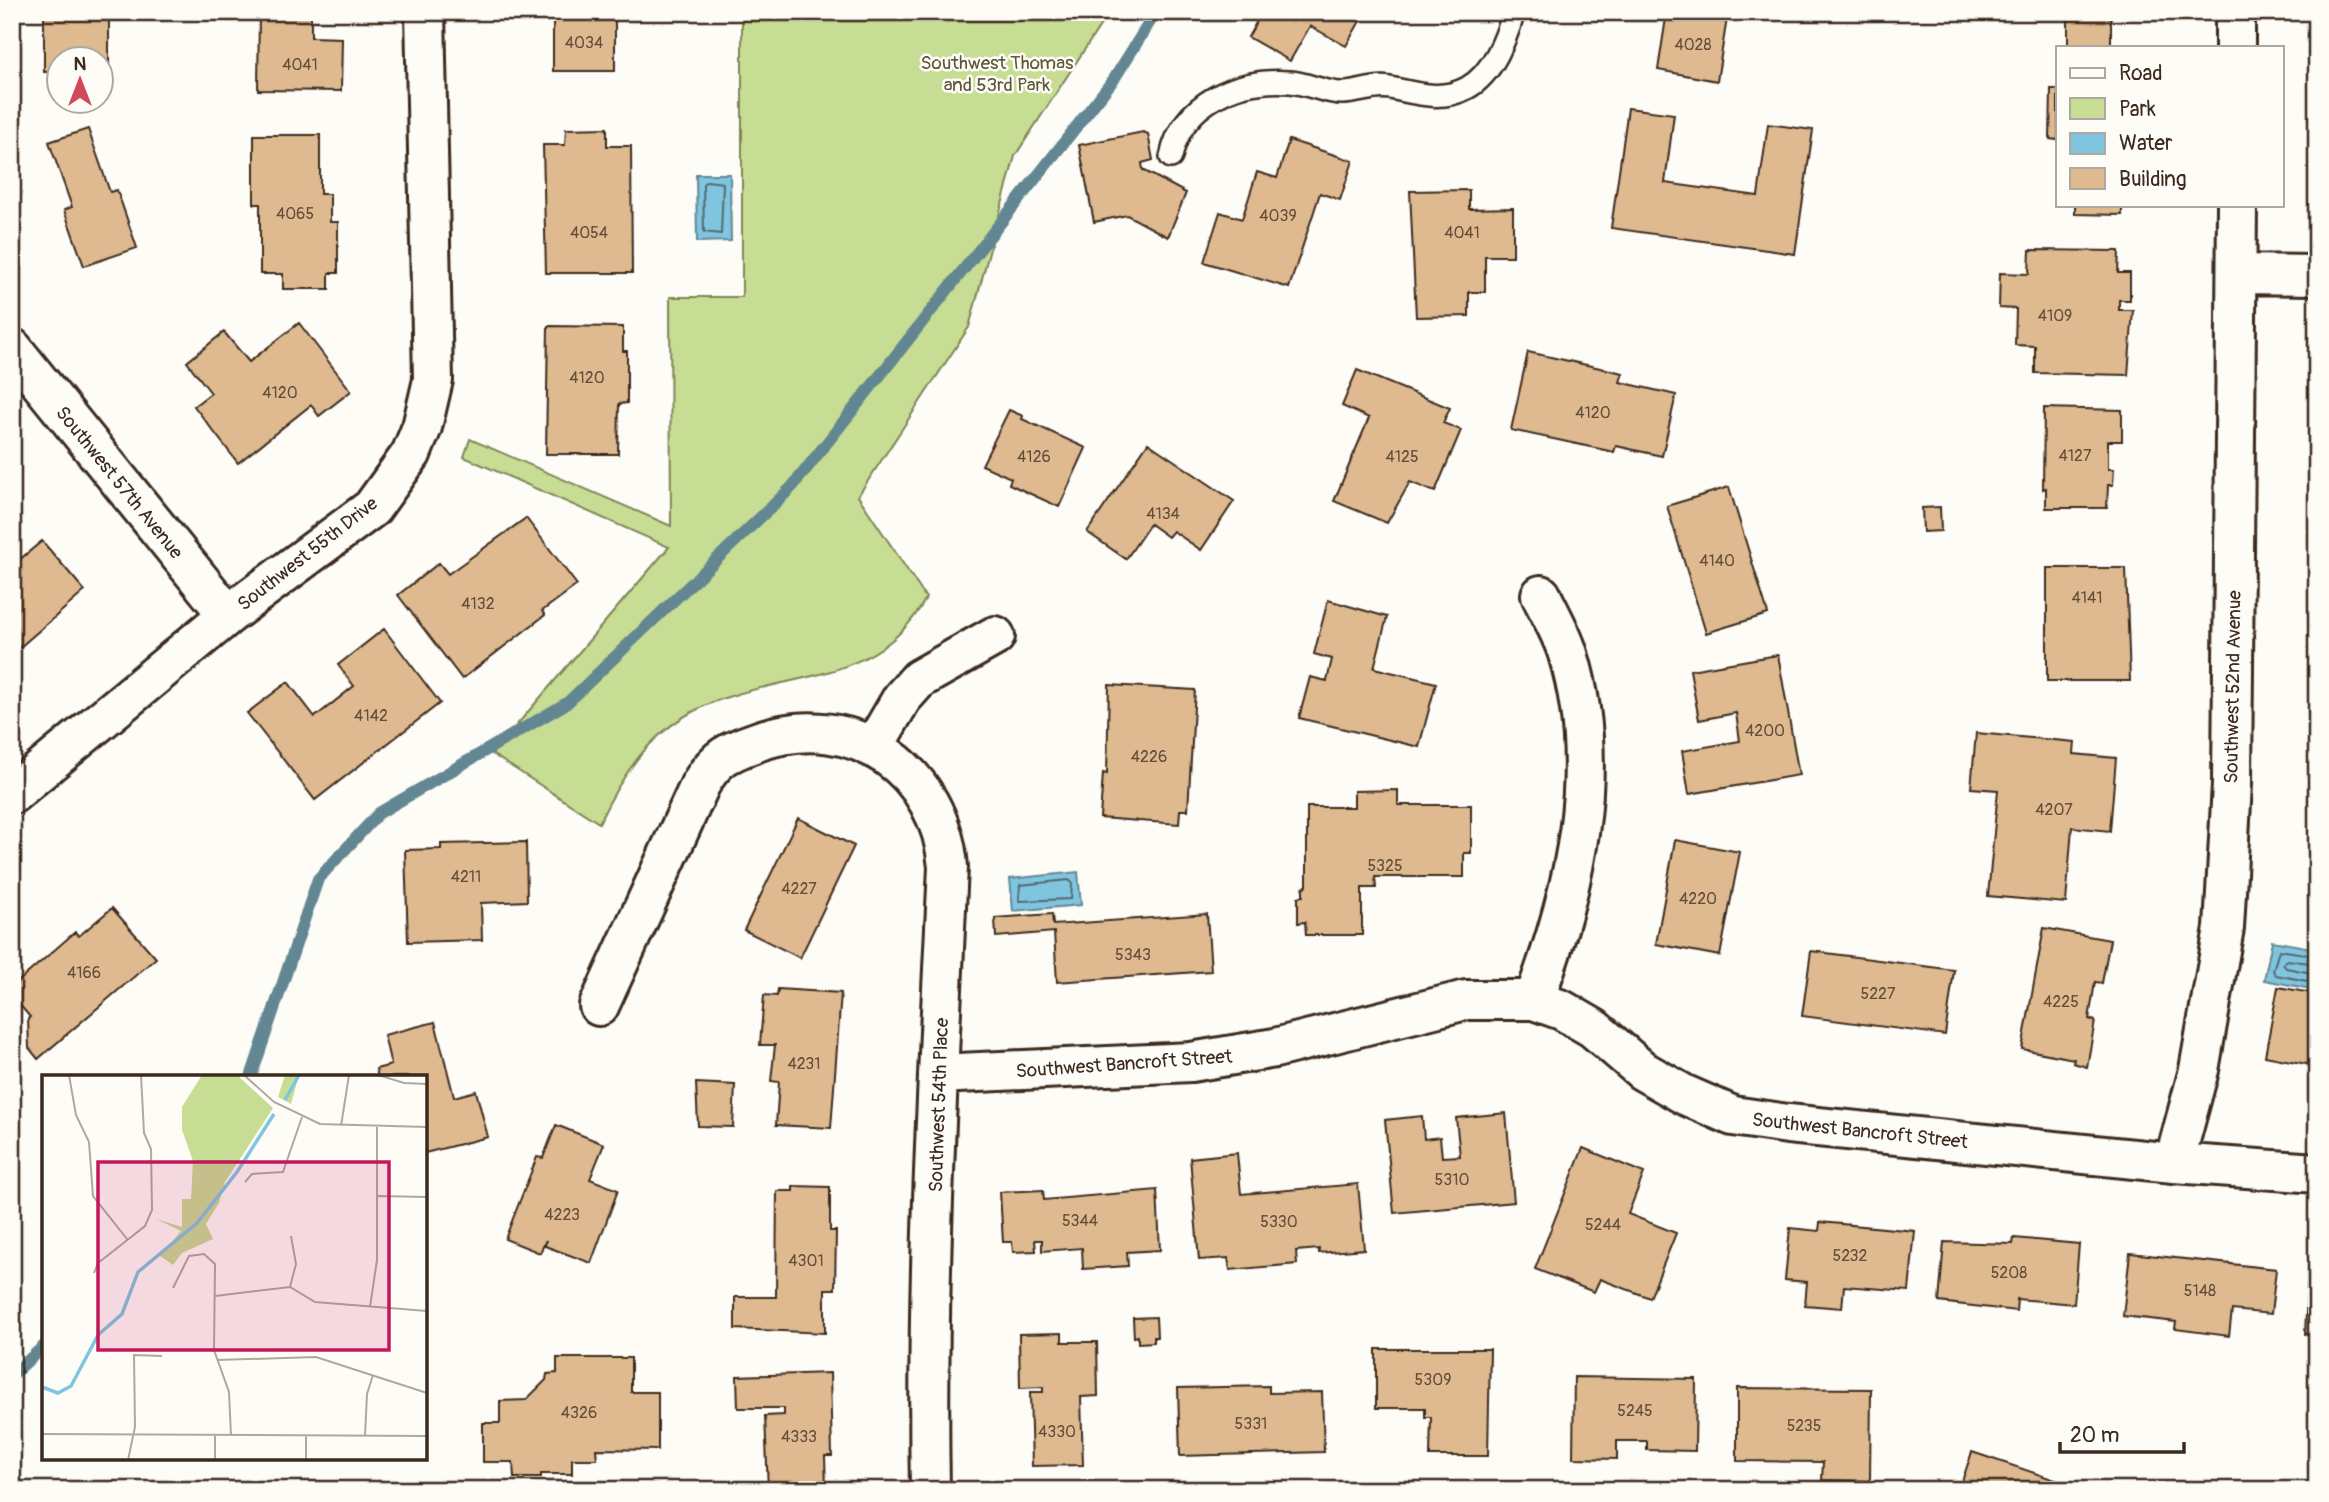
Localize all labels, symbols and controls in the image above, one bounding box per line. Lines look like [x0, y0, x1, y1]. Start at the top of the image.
house number: 4034 [565, 33, 603, 53]
house number: 4028 [1674, 35, 1712, 55]
north arrow [46, 46, 116, 116]
legend [2056, 46, 2284, 206]
park label: Southwest Thomas and 53rd Park [920, 51, 1074, 97]
text: N [74, 52, 87, 76]
house number: 4041 [282, 55, 318, 75]
text: Road [2119, 60, 2163, 87]
text: Park [2119, 96, 2156, 123]
text: Water [2119, 130, 2173, 157]
text: Building [2119, 166, 2186, 193]
house number: 4065 [276, 204, 314, 224]
house number: 4039 [1259, 206, 1297, 226]
house number: 4054 [570, 223, 608, 243]
house number: 4041 [1444, 223, 1480, 243]
house number: 4109 [2038, 306, 2072, 326]
house number: 4120 [569, 368, 605, 388]
house number: 4120 [262, 383, 298, 403]
street label: Southwest 57th Avenue [50, 402, 189, 564]
house number: 4120 [1575, 403, 1611, 423]
house number: 4127 [2059, 446, 2092, 466]
house number: 4126 [1017, 447, 1051, 467]
house number: 4125 [1385, 447, 1419, 467]
street label: Southwest 55th Drive [233, 491, 383, 616]
house number: 4134 [1146, 504, 1180, 524]
house number: 4140 [1699, 551, 1735, 571]
house number: 4141 [2071, 588, 2103, 608]
street label: Southwest 52nd Avenue [2219, 590, 2247, 784]
house number: 4132 [461, 594, 495, 614]
house number: 4142 [354, 706, 388, 726]
house number: 4200 [1745, 721, 1785, 741]
house number: 4226 [1131, 747, 1167, 767]
house number: 4207 [2035, 800, 2073, 820]
house number: 5325 [1367, 856, 1403, 876]
house number: 4211 [451, 867, 481, 887]
house number: 4227 [781, 879, 817, 899]
house number: 4220 [1679, 889, 1717, 909]
house number: 5343 [1115, 945, 1151, 965]
house number: 4166 [67, 963, 101, 983]
house number: 5227 [1860, 984, 1896, 1004]
house number: 4225 [2043, 992, 2079, 1012]
street label: Southwest 54th Place [924, 1017, 954, 1193]
street label: Southwest Bancroft Street [1015, 1044, 1233, 1084]
house number: 4231 [788, 1054, 820, 1074]
inset map [42, 1075, 427, 1460]
street label: Southwest Bancroft Street [1751, 1108, 1969, 1154]
house number: 5310 [1435, 1170, 1469, 1190]
house number: 4223 [544, 1205, 580, 1225]
house number: 5344 [1062, 1211, 1098, 1231]
house number: 5330 [1260, 1212, 1298, 1232]
house number: 5244 [1585, 1215, 1621, 1235]
house number: 5232 [1832, 1246, 1868, 1266]
house number: 4301 [788, 1251, 824, 1271]
house number: 5208 [1991, 1263, 2027, 1283]
house number: 5148 [2184, 1281, 2216, 1301]
house number: 5309 [1415, 1370, 1451, 1390]
house number: 5245 [1617, 1401, 1653, 1421]
house number: 4326 [561, 1403, 597, 1423]
scale bar [2060, 1411, 2184, 1455]
house number: 5331 [1235, 1414, 1267, 1434]
house number: 5235 [1787, 1416, 1821, 1436]
house number: 4330 [1038, 1422, 1076, 1442]
text: 20 m [2070, 1422, 2119, 1449]
house number: 4333 [781, 1427, 817, 1447]

